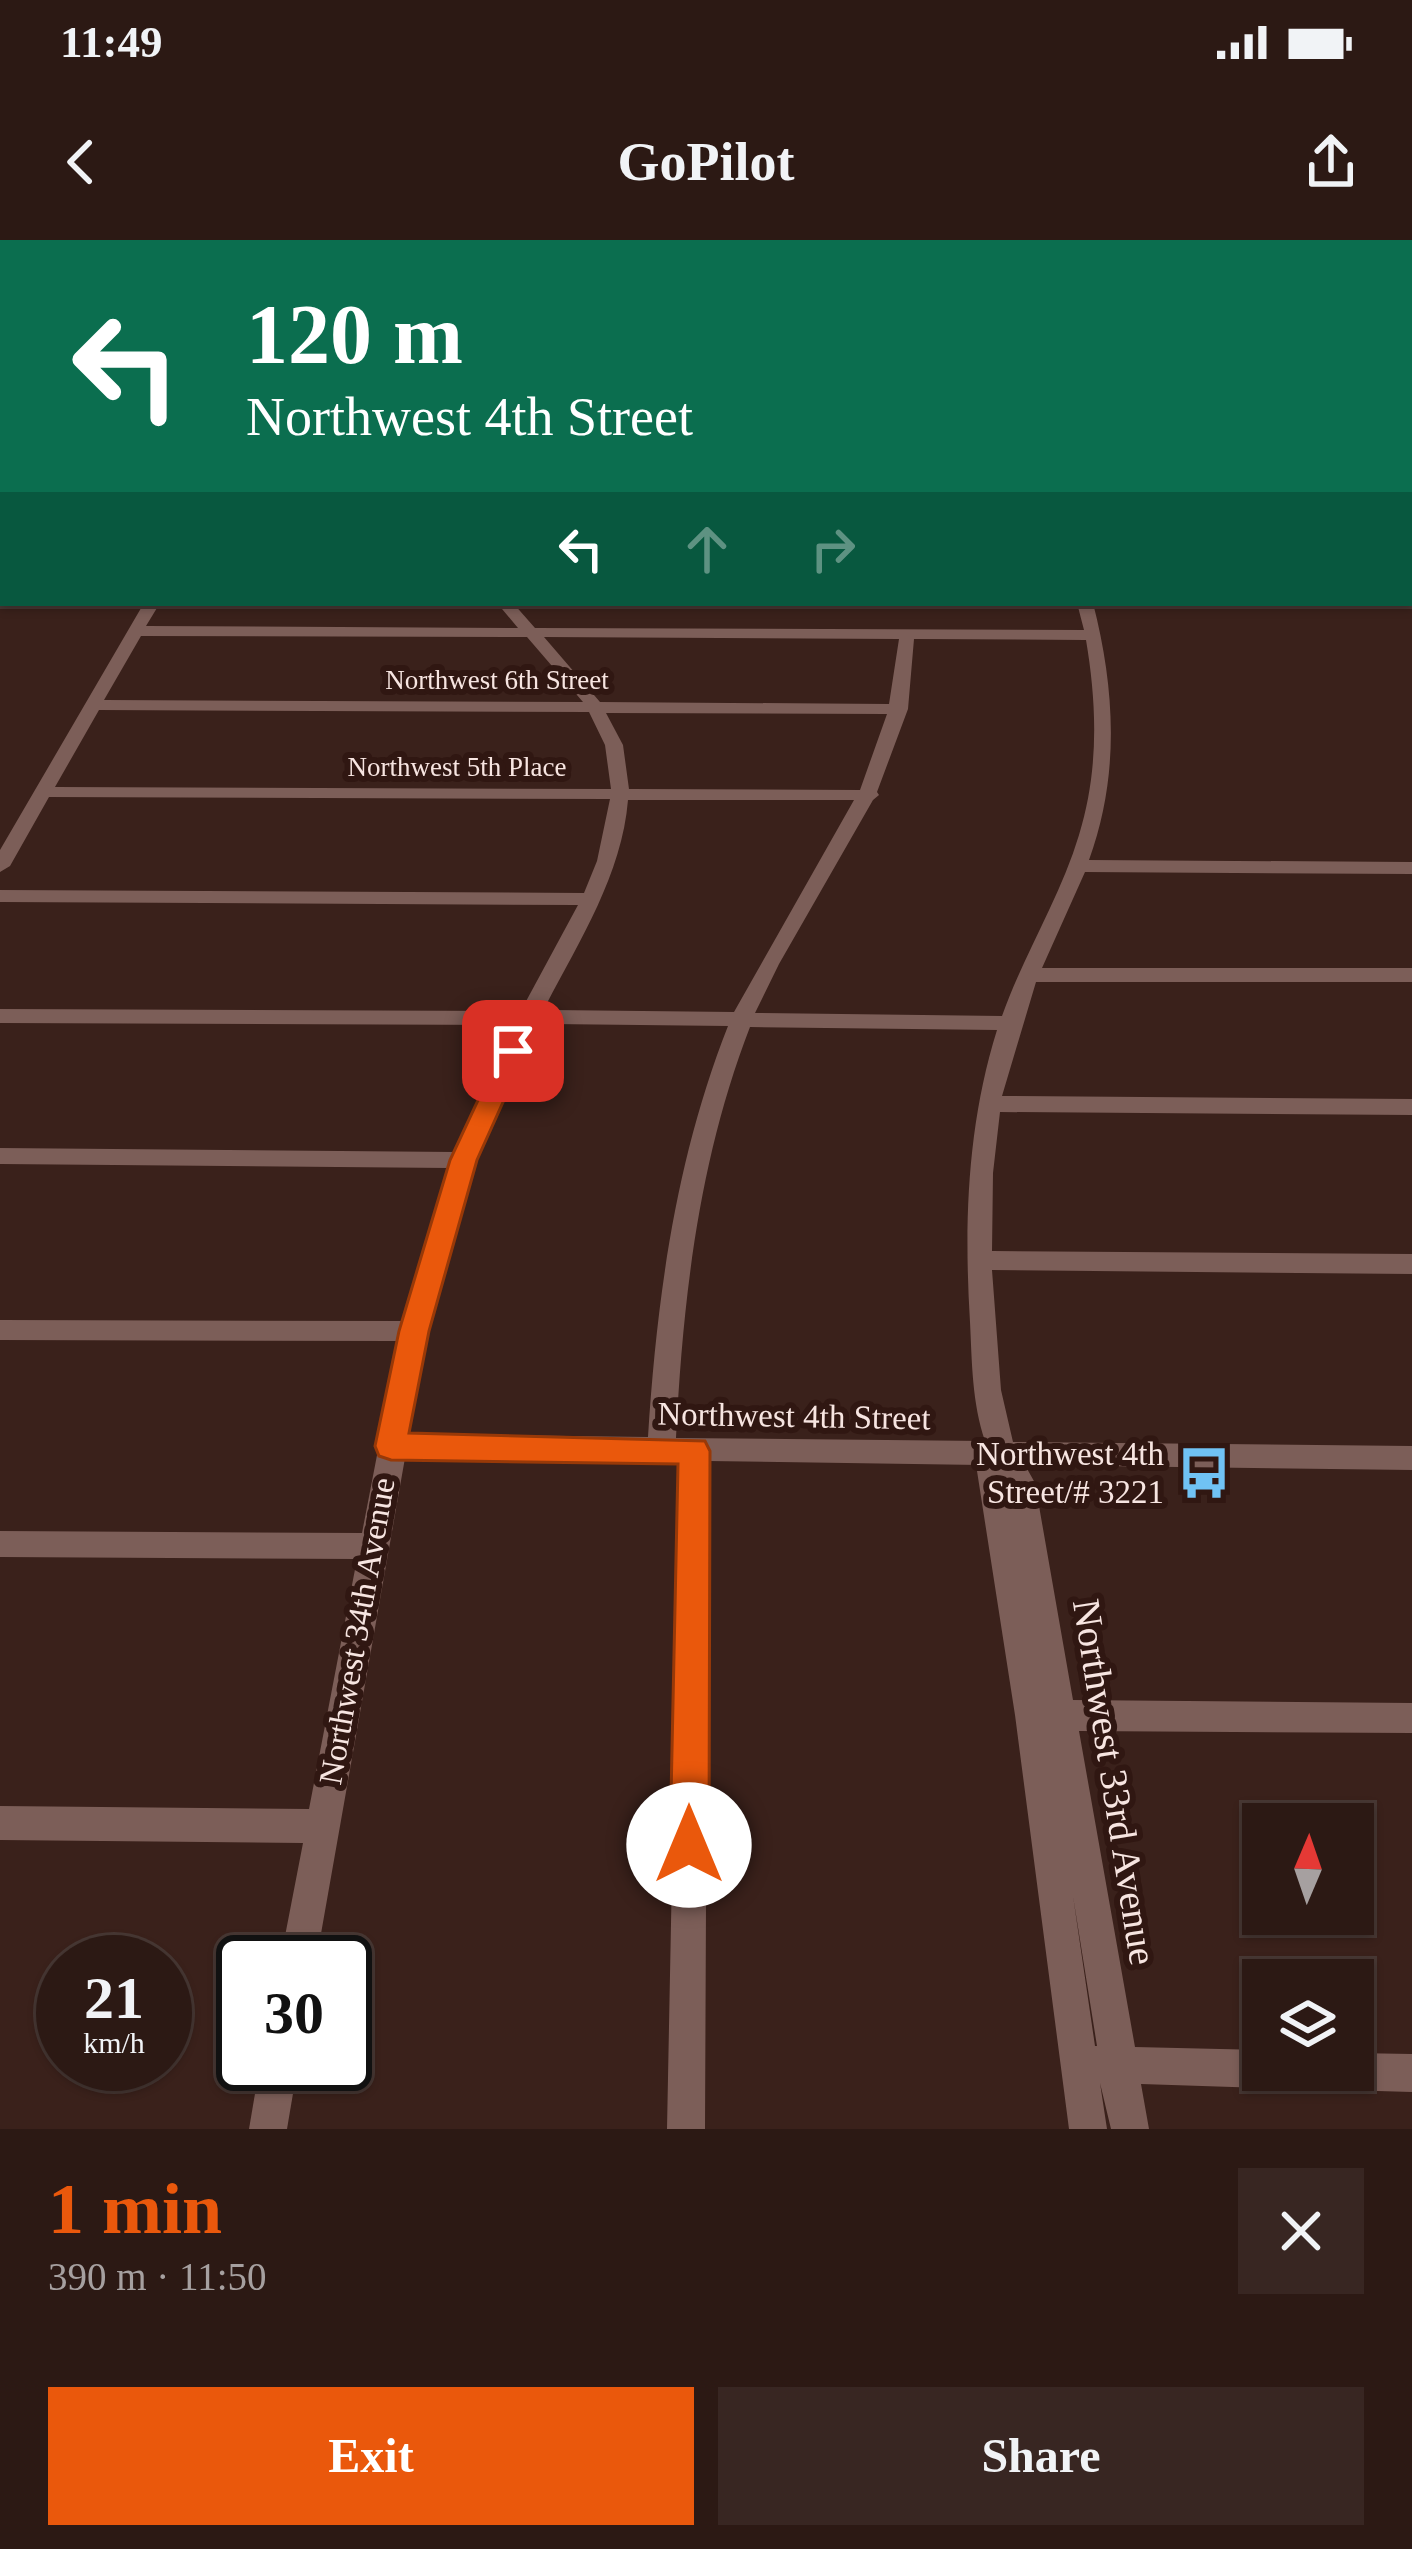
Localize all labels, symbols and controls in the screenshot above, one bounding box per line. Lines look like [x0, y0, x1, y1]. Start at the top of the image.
text: 11:49 [60, 17, 163, 67]
icon: back [48, 129, 114, 195]
icon: share [1298, 129, 1364, 195]
text: GoPilot [618, 132, 794, 192]
icon: left [48, 288, 204, 444]
text: 120 m [246, 288, 463, 381]
text: Northwest 4th Street [246, 387, 693, 447]
icon: left [548, 516, 614, 582]
icon: ahead [674, 516, 740, 582]
icon: right [800, 516, 866, 582]
street label: Northwest 6th Street [385, 665, 609, 695]
street label: Northwest 5th Place [348, 752, 566, 782]
pin [462, 1000, 564, 1102]
icon: arrive [480, 1018, 546, 1084]
street label: Northwest 4th Street [657, 1396, 931, 1436]
place label: Northwest 4th Street/# 3221 [976, 1436, 1164, 1510]
bus stop icon: Northwest 4th Street/# 3221 [1175, 1444, 1233, 1502]
street label: Northwest 34th Avenue [312, 1475, 402, 1787]
street label: Northwest 33rd Avenue [1065, 1596, 1165, 1968]
position arrow [626, 1782, 752, 1908]
north arrow [1242, 1803, 1374, 1935]
map controls [1242, 1803, 1374, 2091]
speed limit sign: 30 [216, 1935, 372, 2091]
button: layers [1242, 1959, 1374, 2091]
text: 21 [84, 1965, 144, 2031]
text: km/h [83, 2026, 145, 2059]
button: close [1238, 2168, 1364, 2294]
text: 1 min [48, 2169, 222, 2249]
text: 390 m · 11:50 [48, 2255, 266, 2298]
button: Exit [48, 2387, 694, 2525]
button: Share [718, 2387, 1364, 2525]

